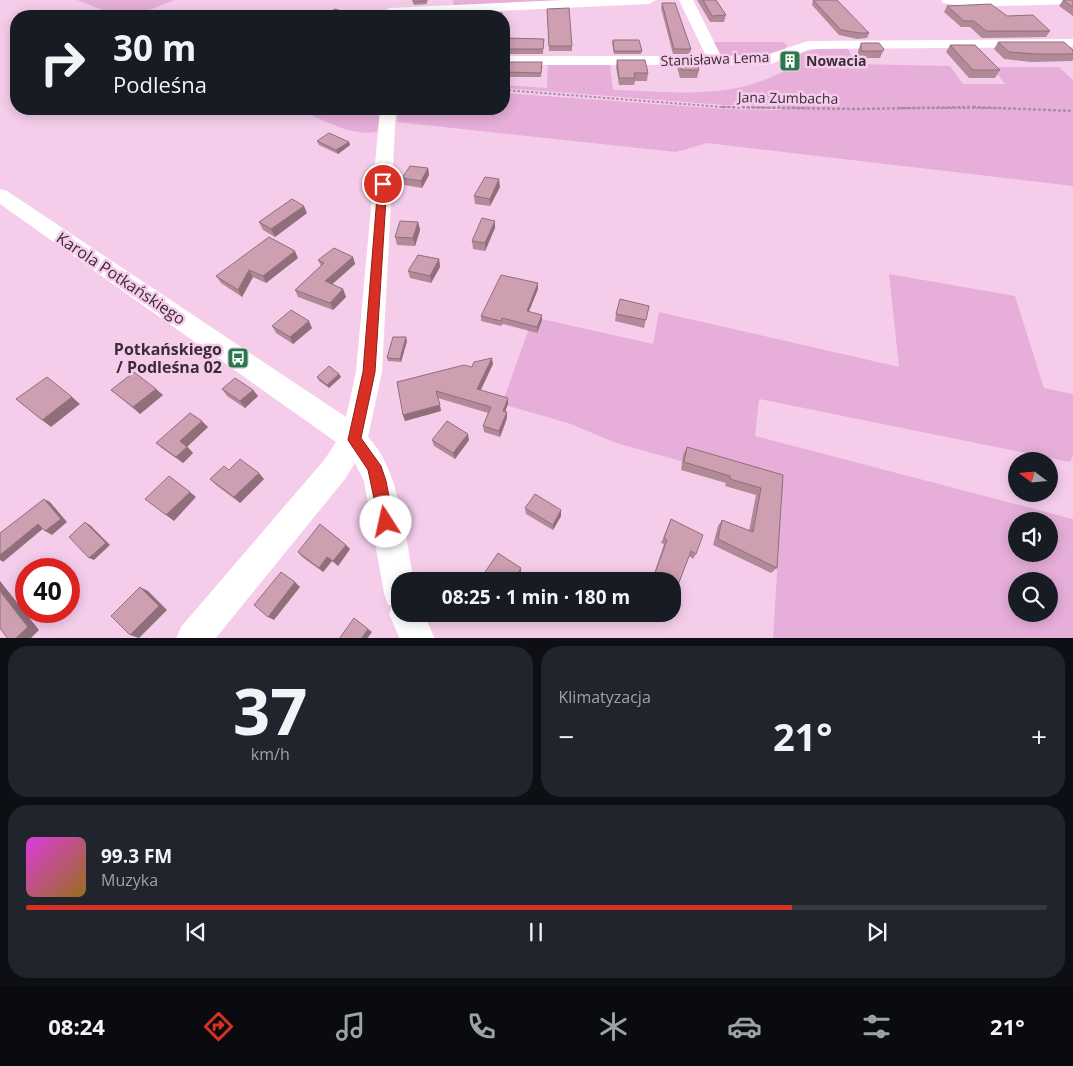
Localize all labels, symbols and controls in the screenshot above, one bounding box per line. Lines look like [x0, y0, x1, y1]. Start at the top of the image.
text: 30 m [113, 24, 196, 71]
icon: right [30, 30, 95, 95]
street label: Stanisława Lema [660, 47, 770, 70]
building icon: Nowacia [778, 49, 802, 73]
place label: Nowacia [806, 51, 866, 70]
text: Podleśna [113, 69, 207, 99]
street label: Jana Zumbacha [736, 87, 838, 108]
pin [362, 163, 404, 205]
icon: arrive [369, 170, 397, 198]
street label: Karola Potkańskiego [52, 227, 190, 329]
place label: Potkańskiego / Podleśna 02 [114, 338, 222, 378]
bus stop icon: Potkańskiego / Podleśna 02 [226, 346, 250, 370]
north arrow [1008, 452, 1058, 502]
map controls [1008, 452, 1058, 622]
position arrow [359, 495, 411, 547]
button: sound [1008, 512, 1058, 562]
speed limit sign: 40 [15, 558, 80, 623]
button: search [1008, 572, 1058, 622]
text: 08:25 · 1 min · 180 m [442, 584, 630, 610]
text: 37 [233, 666, 307, 754]
text: Klimatyzacja [559, 686, 651, 708]
text: 21° [773, 710, 833, 762]
text: − [559, 717, 575, 755]
text: + [1031, 717, 1047, 755]
text: km/h [251, 743, 290, 765]
text: 99.3 FM [101, 843, 172, 869]
text: Muzyka [101, 869, 158, 891]
icon: previous [182, 918, 210, 946]
icon: pause [522, 918, 550, 946]
icon: next [863, 918, 891, 946]
icon: directions [201, 1009, 236, 1044]
icon: music [333, 1009, 368, 1044]
icon: phone [464, 1009, 499, 1044]
icon: climate [596, 1009, 631, 1044]
icon: car [727, 1009, 762, 1044]
icon: filters [859, 1009, 894, 1044]
text: 08:24 [48, 1011, 105, 1041]
text: 21° [990, 1011, 1025, 1041]

